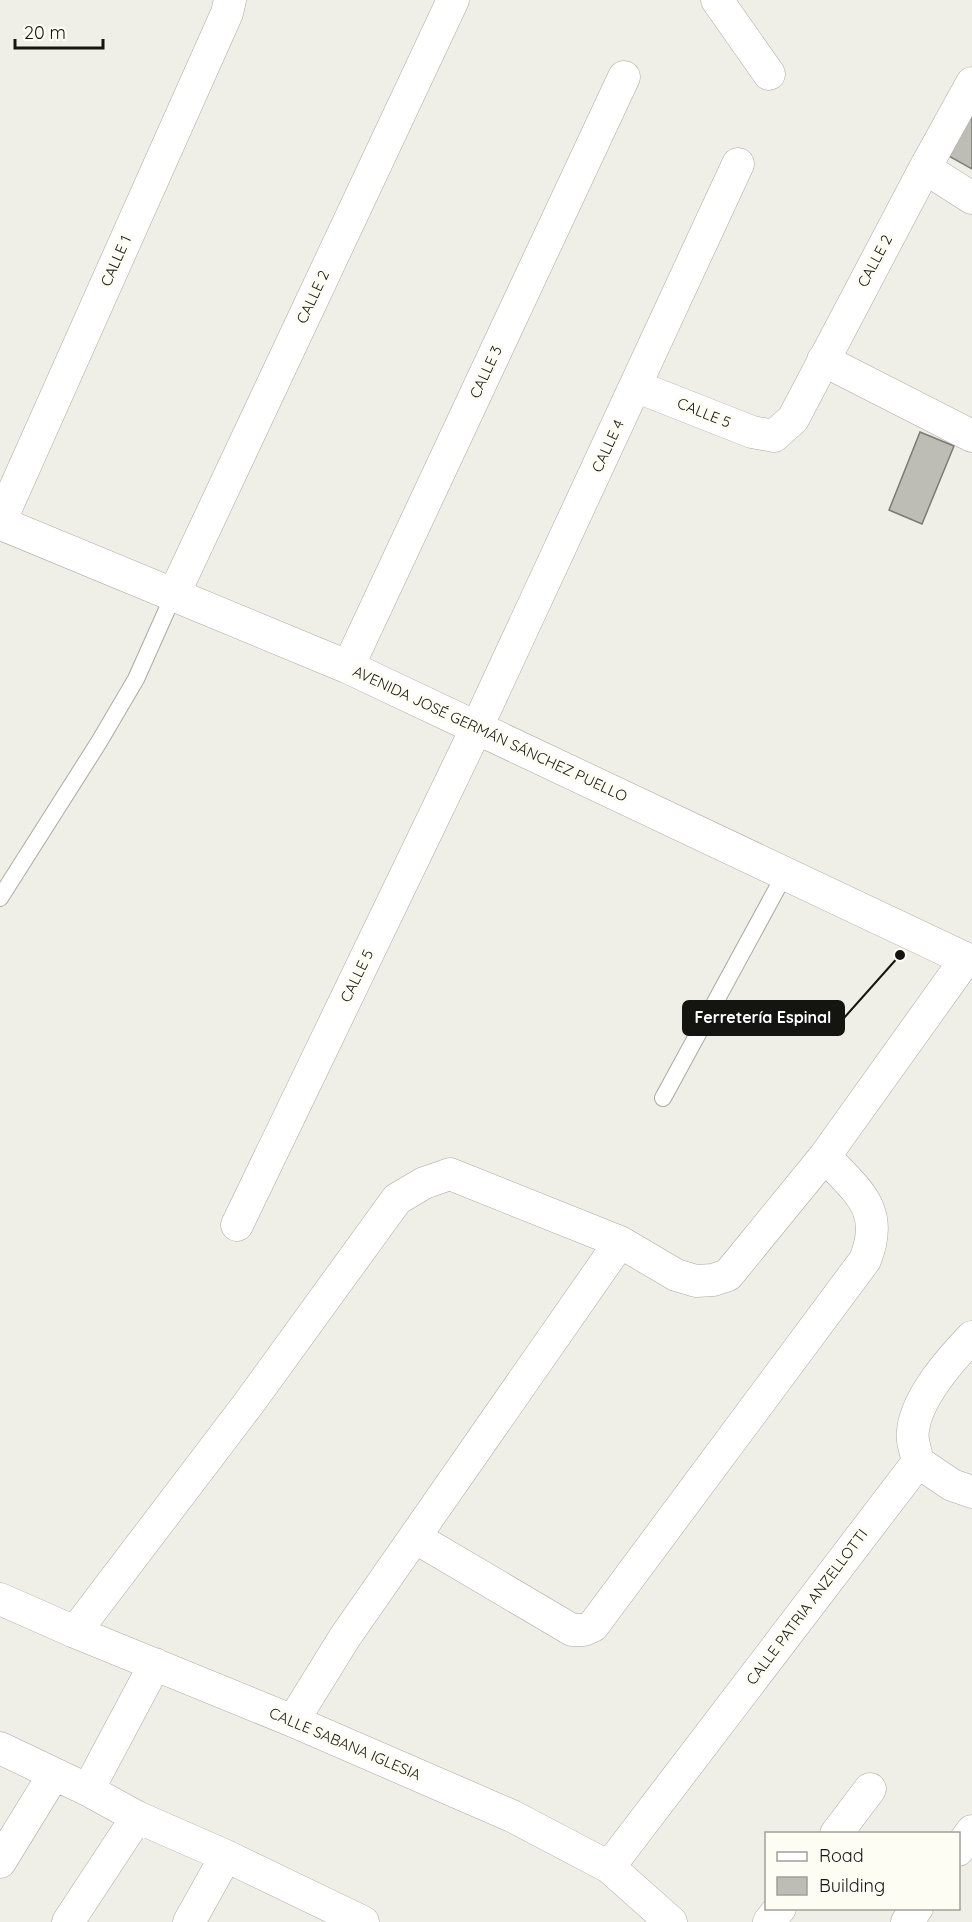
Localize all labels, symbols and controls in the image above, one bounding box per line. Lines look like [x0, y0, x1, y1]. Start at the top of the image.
scale bar [15, 12, 104, 50]
text: 20 m [24, 21, 66, 44]
street label: CALLE 2 [853, 231, 896, 290]
street label: CALLE 1 [96, 232, 135, 289]
street label: CALLE 2 [292, 267, 333, 326]
street label: CALLE 3 [465, 342, 506, 401]
street label: CALLE 5 [675, 393, 734, 432]
street label: CALLE 4 [587, 416, 628, 475]
street label: AVENIDA JOSÉ GERMÁN SÁNCHEZ PUELLO [350, 661, 630, 806]
street label: CALLE 5 [336, 946, 377, 1005]
callout: Ferretería Espinal [683, 1001, 844, 1035]
text: Ferretería Espinal [695, 1007, 831, 1027]
street label: CALLE PATRIA ANZELLOTTI [742, 1525, 871, 1688]
street label: CALLE SABANA IGLESIA [266, 1703, 424, 1784]
legend [765, 1832, 960, 1910]
text: Road [819, 1844, 864, 1867]
text: Building [819, 1874, 885, 1897]

